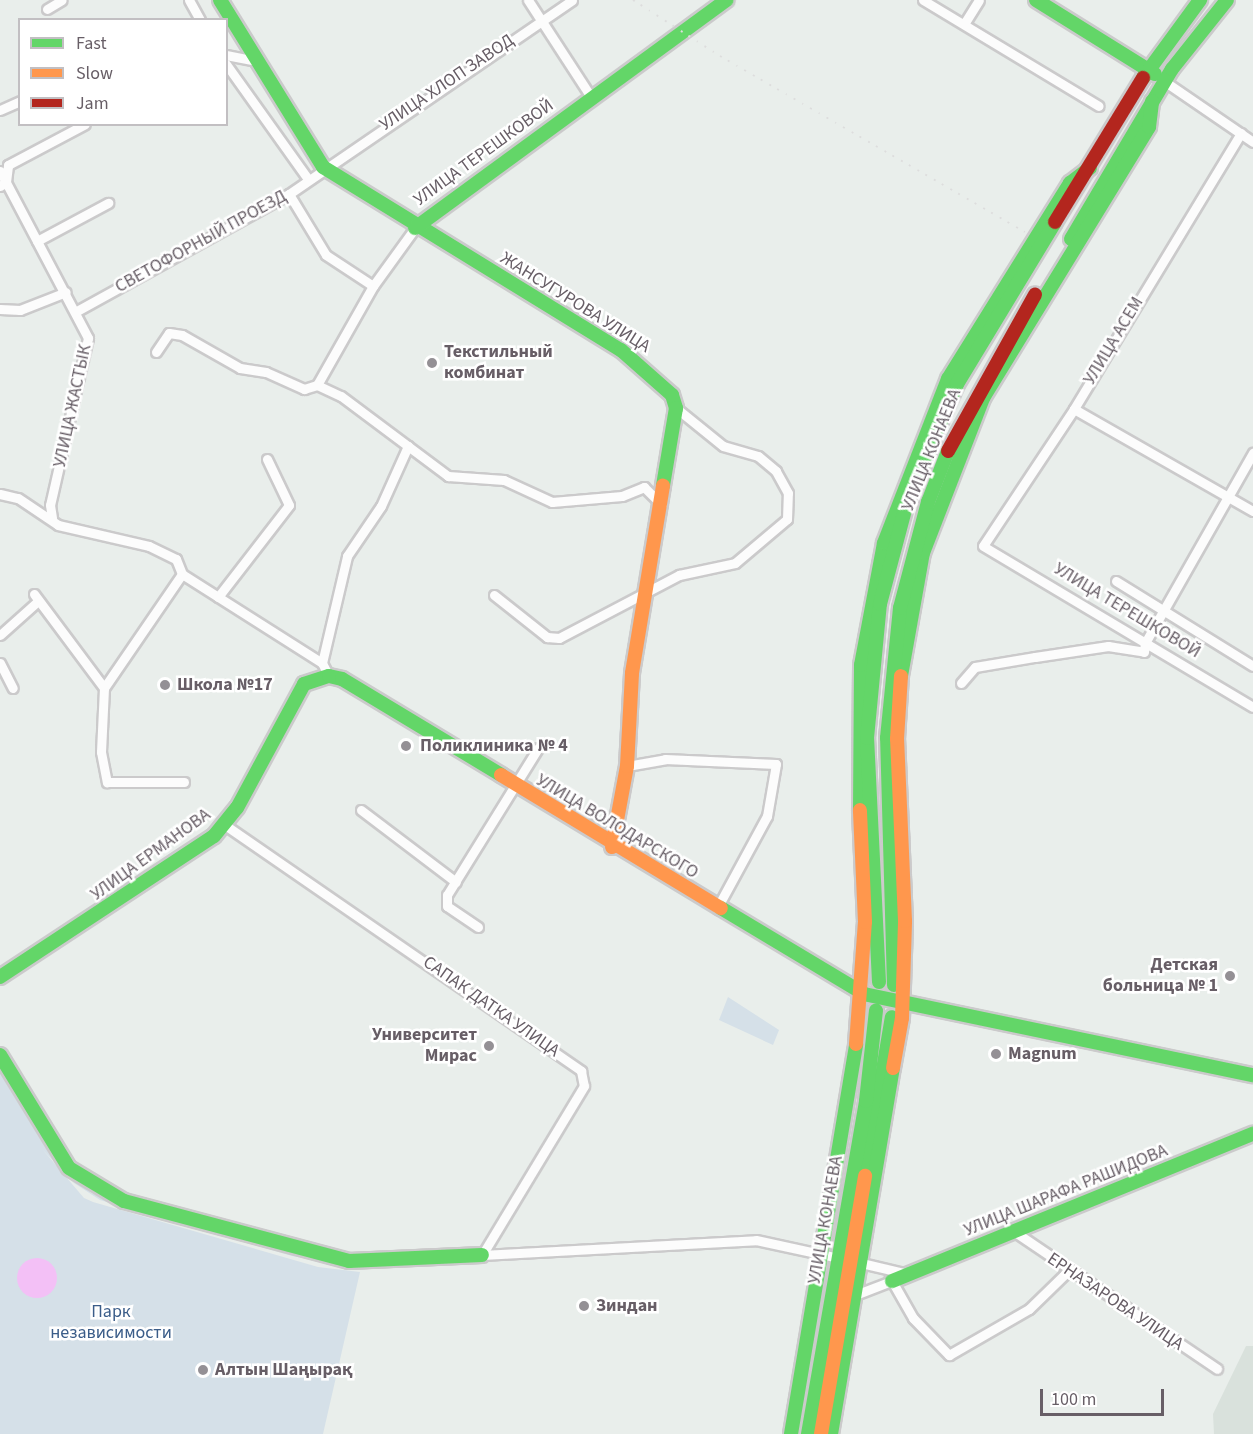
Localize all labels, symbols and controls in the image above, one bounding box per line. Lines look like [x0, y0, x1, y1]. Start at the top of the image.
legend [18, 18, 228, 126]
street label: УЛИЦА ХЛОП ЗАВОД [376, 30, 518, 136]
text: Fast [76, 31, 107, 56]
text: Slow [76, 61, 113, 86]
text: Jam [76, 91, 109, 116]
street label: УЛИЦА ТЕРЕШКОВОЙ [410, 95, 558, 211]
street label: СВЕТОФОРНЫЙ ПРОЕЗД [112, 186, 290, 298]
street label: ЖАНСУГУРОВА УЛИЦА [496, 248, 654, 358]
street label: УЛИЦА АСЕМ [1079, 293, 1149, 389]
place label: Текстильный комбинат [444, 342, 553, 385]
street label: УЛИЦА ЖАСТЫК [49, 343, 97, 469]
marker: Текстильный комбинат [425, 356, 439, 370]
street label: УЛИЦА КОНАЕВА [898, 386, 966, 514]
street label: УЛИЦА ТЕРЕШКОВОЙ [1050, 559, 1204, 663]
place label: Школа №17 [177, 674, 273, 696]
marker: Школа №17 [158, 678, 172, 692]
place label: Поликлиника № 4 [420, 735, 568, 757]
marker: Поликлиника № 4 [397, 737, 415, 755]
street label: УЛИЦА ВОЛОДАРСКОГО [532, 770, 702, 884]
street label: УЛИЦА ЕРМАНОВА [87, 804, 215, 906]
street label: САПАК ДАТКА УЛИЦА [419, 952, 563, 1062]
place label: Детская больница № 1 [1103, 955, 1218, 998]
marker: Детская больница № 1 [1223, 969, 1237, 983]
place label: Университет Мирас [372, 1025, 477, 1068]
marker: Университет Мирас [482, 1039, 496, 1053]
place label: Magnum [1008, 1043, 1077, 1065]
marker: Magnum [989, 1047, 1003, 1061]
street label: УЛИЦА ШАРАФА РАШИДОВА [961, 1140, 1171, 1242]
street label: УЛИЦА КОНАЕВА [804, 1154, 848, 1286]
street label: ЕРНАЗАРОВА УЛИЦА [1043, 1248, 1187, 1356]
place label: Зиндан [596, 1295, 658, 1317]
marker: Зиндан [577, 1299, 591, 1313]
park label: Парк независимости [50, 1302, 172, 1344]
place label: Алтын Шаңырақ [215, 1359, 353, 1381]
marker: Алтын Шаңырақ [196, 1363, 210, 1377]
scale bar [1043, 1377, 1168, 1415]
text: 100 m [1051, 1387, 1096, 1412]

